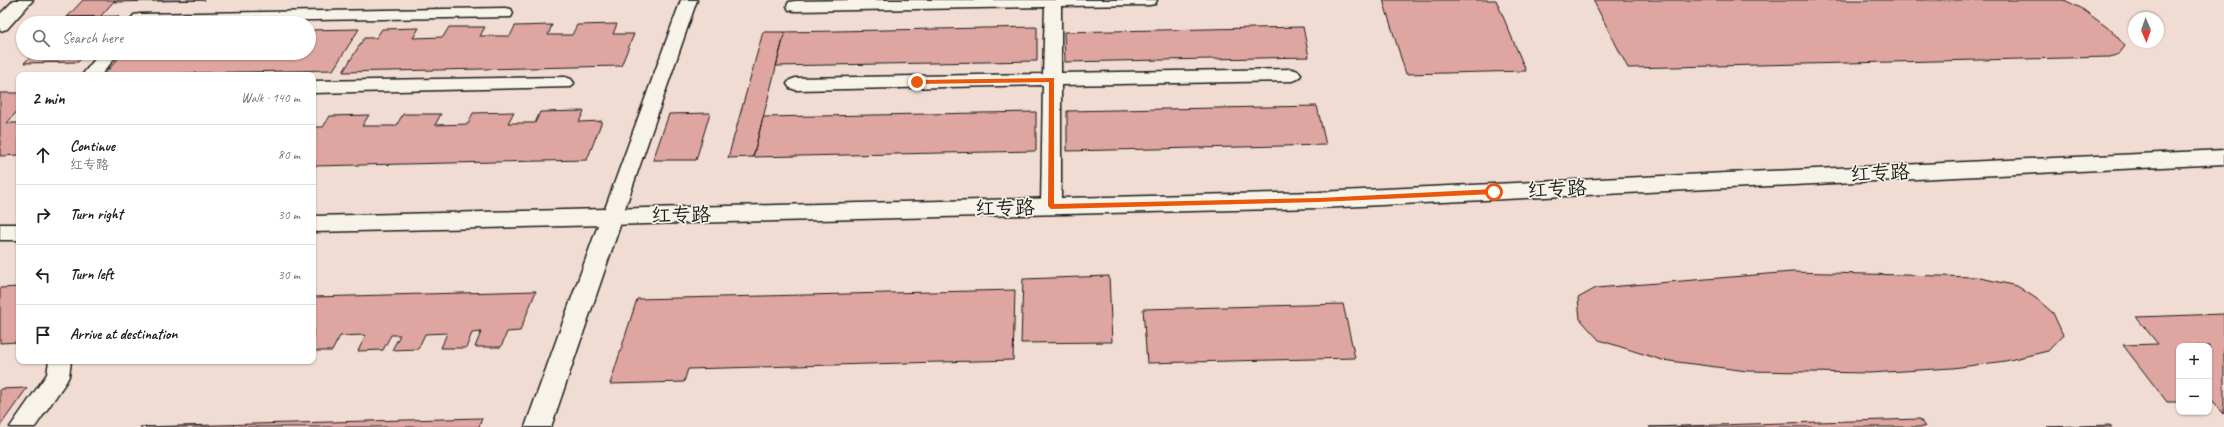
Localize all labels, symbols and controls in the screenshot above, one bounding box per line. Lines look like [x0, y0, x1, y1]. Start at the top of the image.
north arrow [2128, 12, 2164, 48]
search box [16, 16, 316, 60]
icon: search [30, 27, 52, 49]
text: Search here [62, 29, 123, 48]
route end [908, 73, 926, 91]
text: 2 min [32, 88, 65, 109]
text: Walk · 140 m [241, 90, 300, 106]
text: Continue [70, 137, 115, 156]
icon: ahead [32, 144, 54, 166]
text: 80 m [278, 147, 300, 163]
text: 红专路 [70, 157, 109, 173]
street label: 红专路 [1849, 159, 1912, 187]
street label: 红专路 [1526, 175, 1589, 203]
route start [1485, 183, 1503, 201]
street label: 红专路 [975, 195, 1036, 221]
street label: 红专路 [651, 202, 712, 228]
icon: right [32, 204, 54, 226]
text: Turn right [70, 205, 123, 224]
text: 30 m [278, 207, 300, 223]
icon: left [32, 264, 54, 286]
text: Turn left [70, 265, 113, 284]
text: 30 m [278, 267, 300, 283]
icon: arrive [32, 324, 54, 346]
text: Arrive at destination [70, 325, 177, 344]
map controls [2176, 343, 2212, 415]
button: + [2176, 343, 2212, 379]
button: − [2176, 379, 2212, 415]

